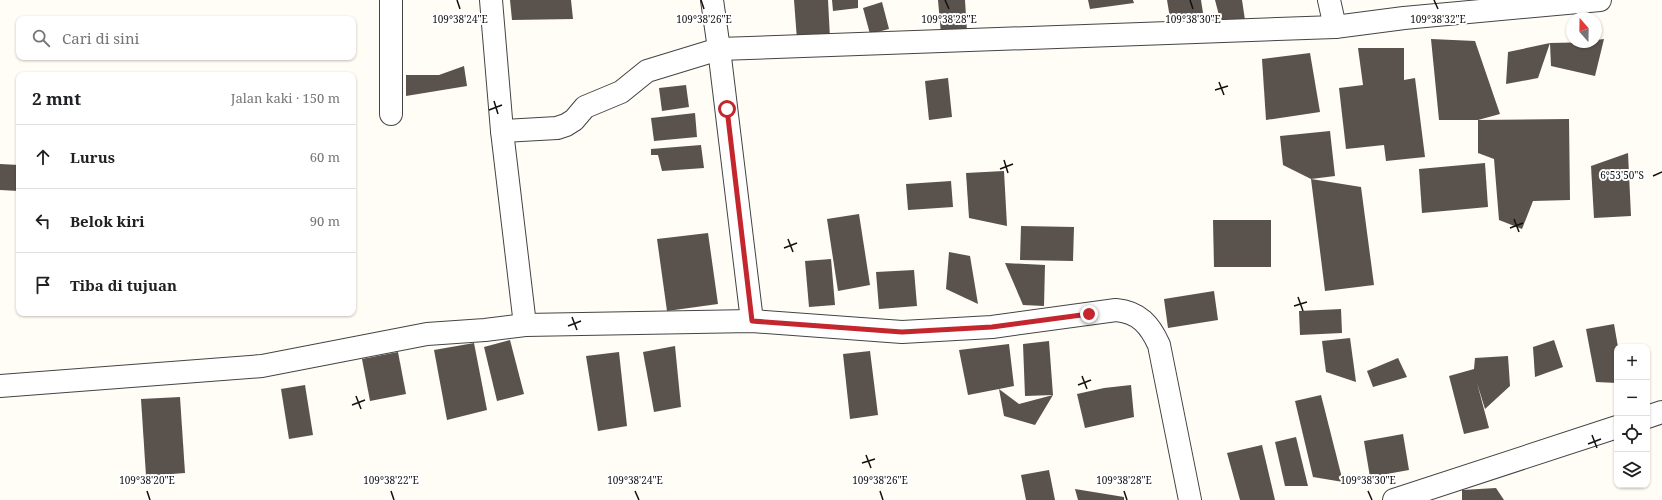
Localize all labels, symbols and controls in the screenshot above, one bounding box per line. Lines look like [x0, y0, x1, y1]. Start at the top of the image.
text: 109°38'24"E [432, 12, 488, 26]
text: 109°38'26"E [676, 12, 732, 26]
text: 109°38'28"E [921, 12, 977, 26]
text: 109°38'30"E [1165, 12, 1221, 26]
text: 109°38'32"E [1410, 12, 1466, 26]
north arrow [1566, 12, 1602, 48]
search box [16, 16, 356, 60]
icon: search [30, 27, 52, 49]
text: Cari di sini [62, 28, 139, 48]
text: 2 mnt [32, 87, 81, 110]
text: Jalan kaki · 150 m [231, 89, 340, 107]
route start [718, 100, 736, 118]
icon: ahead [32, 146, 54, 168]
text: Lurus [70, 147, 115, 167]
text: 60 m [310, 148, 340, 166]
text: 6°53'50"S [1600, 168, 1644, 182]
icon: left [32, 210, 54, 232]
text: Belok kiri [70, 211, 145, 231]
text: 90 m [310, 212, 340, 230]
icon: arrive [32, 274, 54, 296]
text: Tiba di tujuan [70, 275, 177, 295]
route end [1080, 305, 1098, 323]
map controls [1614, 344, 1650, 488]
button: + [1614, 344, 1650, 380]
button: − [1614, 380, 1650, 416]
button: locate [1614, 416, 1650, 452]
button: layers [1614, 452, 1650, 488]
text: 109°38'20"E [119, 473, 175, 487]
text: 109°38'22"E [363, 473, 419, 487]
text: 109°38'24"E [607, 473, 663, 487]
text: 109°38'26"E [852, 473, 908, 487]
text: 109°38'28"E [1096, 473, 1152, 487]
text: 109°38'30"E [1340, 473, 1396, 487]

